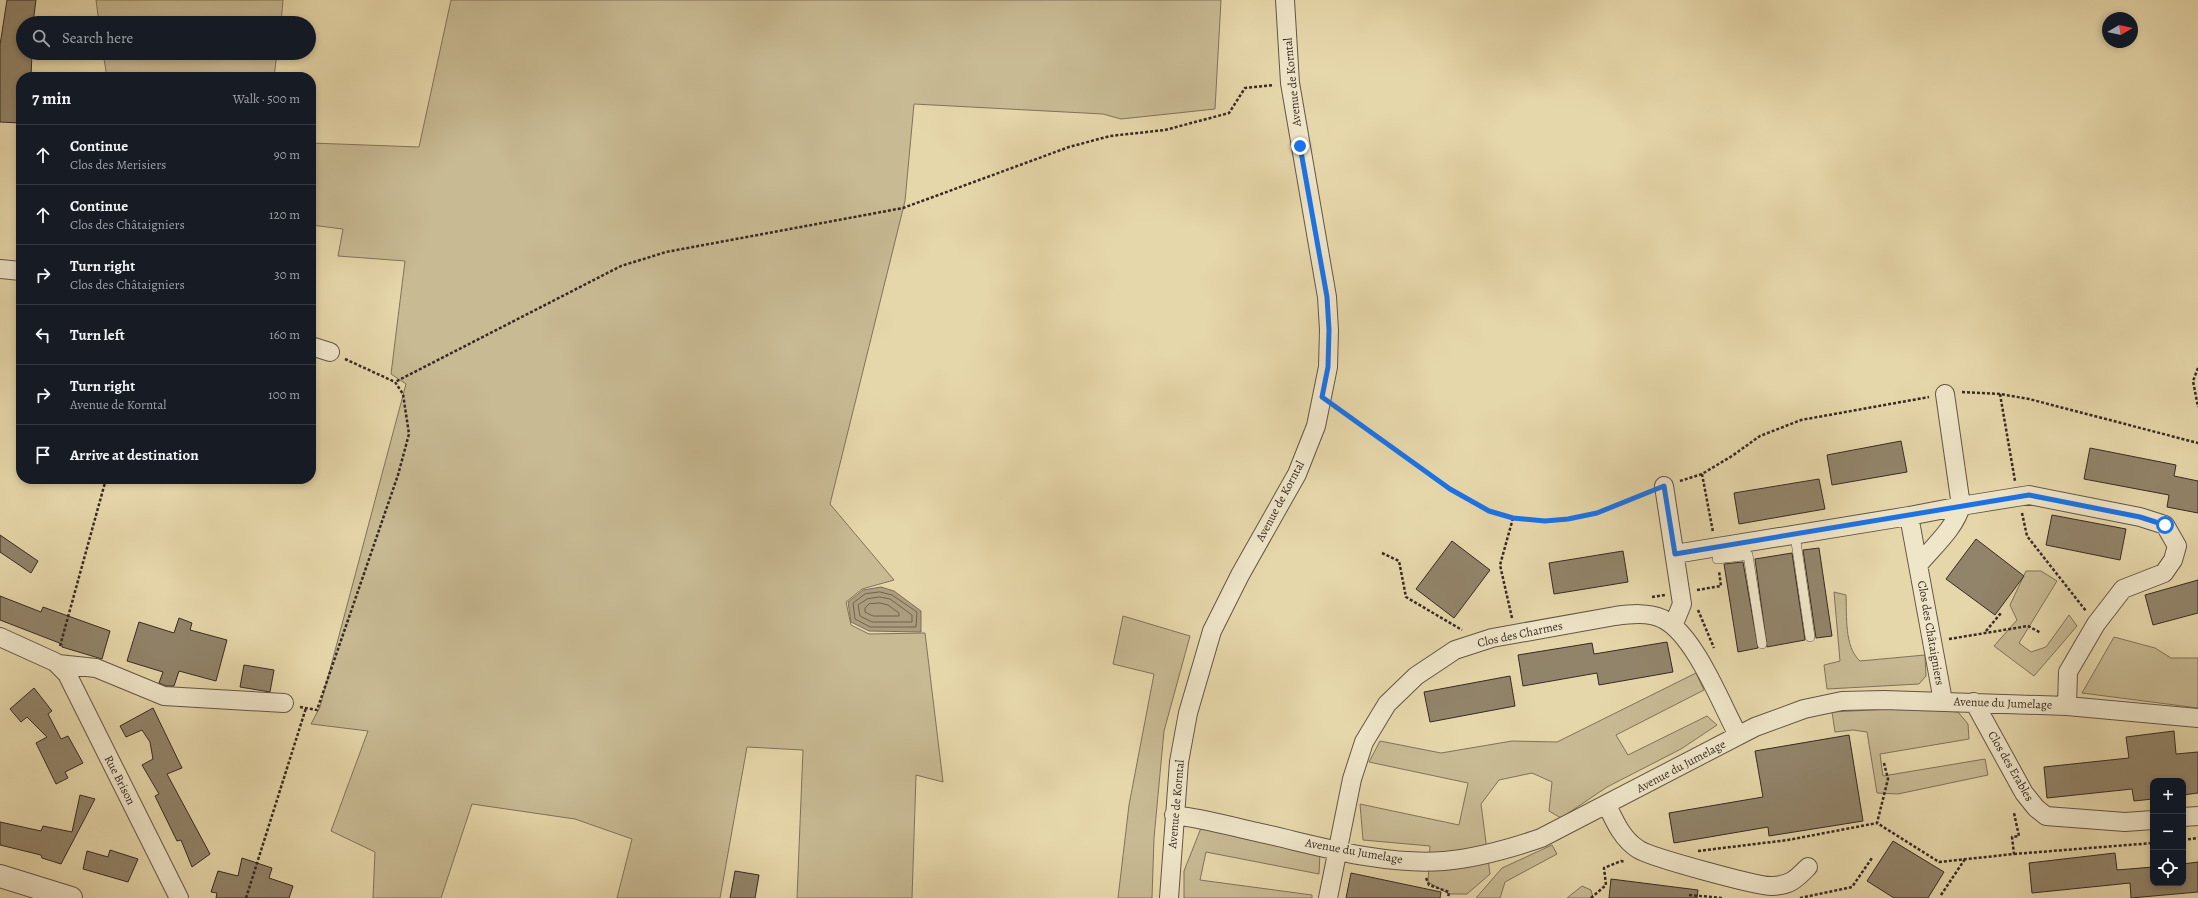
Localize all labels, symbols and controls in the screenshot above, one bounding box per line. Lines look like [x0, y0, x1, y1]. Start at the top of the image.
north arrow [2102, 12, 2138, 48]
search box [16, 16, 316, 60]
icon: search [30, 27, 52, 49]
text: Search here [62, 28, 133, 48]
street label: Avenue de Korntal [1279, 37, 1305, 128]
text: 7 min [32, 87, 71, 110]
text: Walk · 500 m [233, 90, 300, 107]
text: Continue [70, 136, 128, 156]
route end [1291, 137, 1309, 155]
icon: ahead [32, 144, 54, 166]
text: 90 m [274, 146, 300, 163]
text: Clos des Merisiers [70, 156, 166, 173]
text: Continue [70, 196, 128, 216]
icon: ahead [32, 204, 54, 226]
text: 120 m [269, 206, 300, 223]
text: Clos des Châtaigniers [70, 216, 185, 233]
text: Turn right [70, 256, 135, 276]
icon: right [32, 264, 54, 286]
text: 30 m [274, 266, 300, 283]
text: Clos des Châtaigniers [70, 276, 185, 293]
icon: left [32, 324, 54, 346]
text: Turn left [70, 325, 125, 345]
text: 160 m [269, 326, 300, 343]
text: Turn right [70, 376, 135, 396]
icon: right [32, 384, 54, 406]
text: 100 m [268, 386, 300, 403]
text: Avenue de Korntal [70, 396, 167, 413]
icon: arrive [32, 444, 54, 466]
text: Arrive at destination [70, 445, 199, 465]
street label: Avenue de Korntal [1252, 458, 1308, 545]
route start [2156, 516, 2174, 534]
street label: Clos des Châtaigniers [1914, 579, 1948, 687]
street label: Clos des Charmes [1476, 617, 1564, 651]
street label: Avenue du Jumelage [1952, 693, 2053, 713]
street label: Clos des Erables [1984, 728, 2038, 804]
street label: Avenue du Jumelage [1633, 736, 1728, 797]
street label: Rue Brison [101, 752, 139, 808]
street label: Avenue de Korntal [1164, 759, 1188, 850]
map controls [2150, 778, 2186, 886]
button: + [2150, 778, 2186, 814]
button: − [2150, 814, 2186, 850]
street label: Avenue du Jumelage [1303, 834, 1404, 867]
button: locate [2150, 850, 2186, 886]

